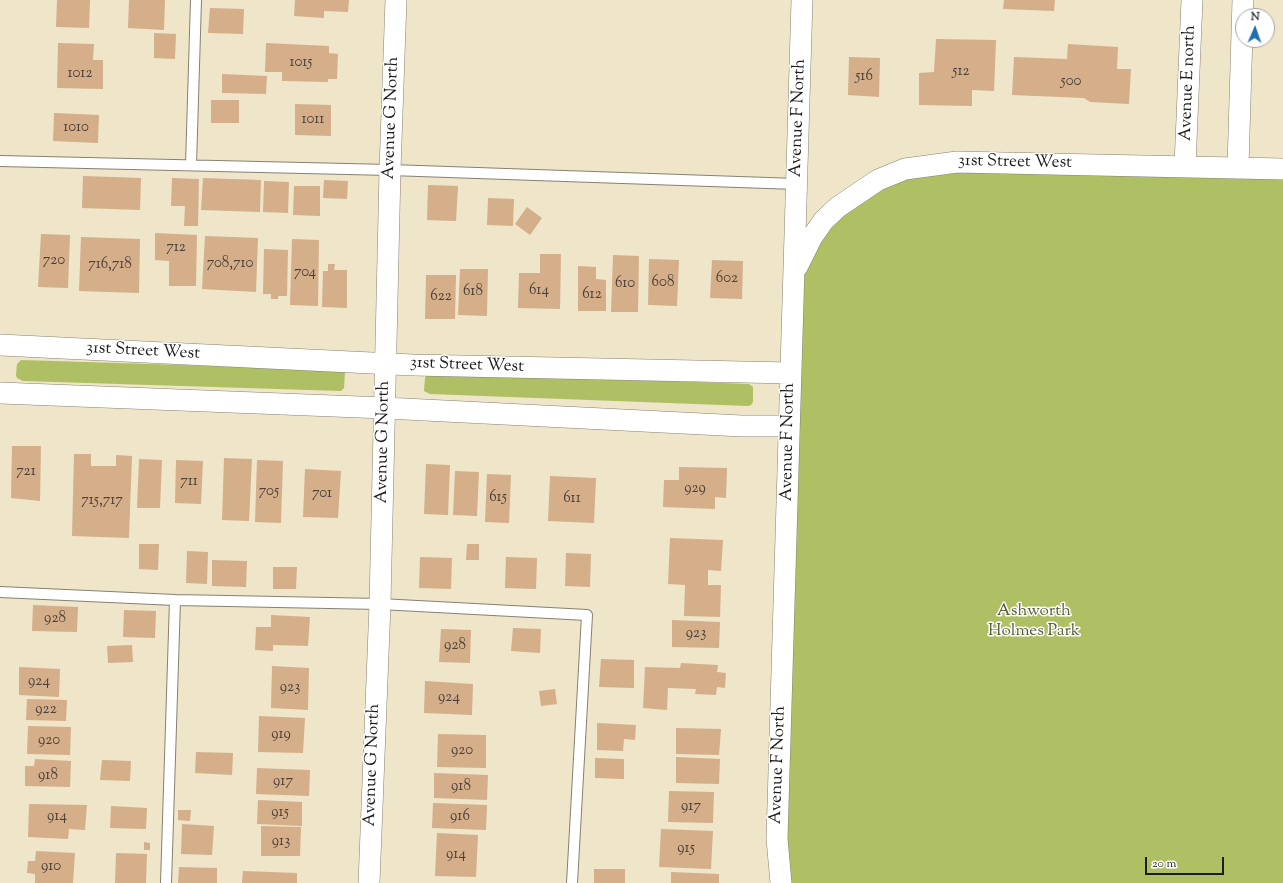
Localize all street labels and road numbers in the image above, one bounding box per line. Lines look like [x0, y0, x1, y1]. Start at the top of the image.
street label: Avenue E north [1177, 25, 1201, 141]
street label: Avenue G North [380, 56, 404, 180]
street label: Avenue F North [787, 59, 811, 177]
street label: 31st Street West [958, 152, 1072, 174]
street label: 31st Street West [86, 339, 200, 365]
street label: 31st Street West [410, 354, 524, 378]
street label: Avenue G North [373, 380, 395, 504]
street label: Avenue F North [778, 383, 800, 501]
street label: Avenue G North [361, 703, 385, 827]
street label: Avenue F North [767, 706, 791, 824]

